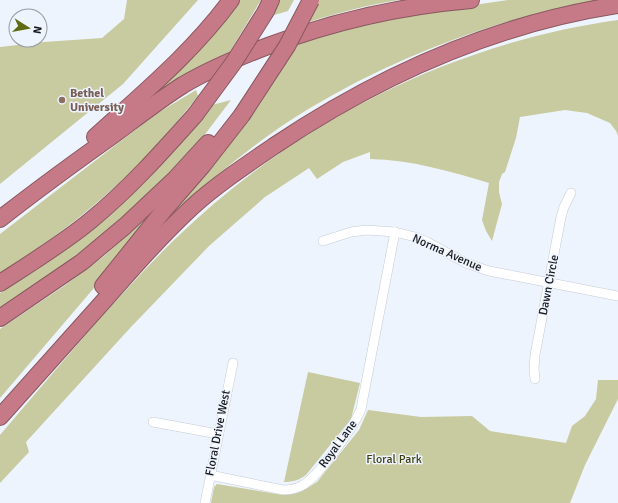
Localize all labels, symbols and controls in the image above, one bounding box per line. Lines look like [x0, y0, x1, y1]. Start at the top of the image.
north arrow [8, 8, 48, 48]
text: N [30, 25, 44, 35]
place label: Bethel University [70, 86, 124, 115]
marker: Bethel University [57, 95, 67, 105]
street label: Norma Avenue [410, 231, 484, 275]
street label: Dawn Circle [536, 254, 562, 316]
street label: Floral Drive West [202, 389, 234, 477]
street label: Royal Lane [316, 417, 360, 471]
park label: Floral Park [366, 452, 422, 467]

